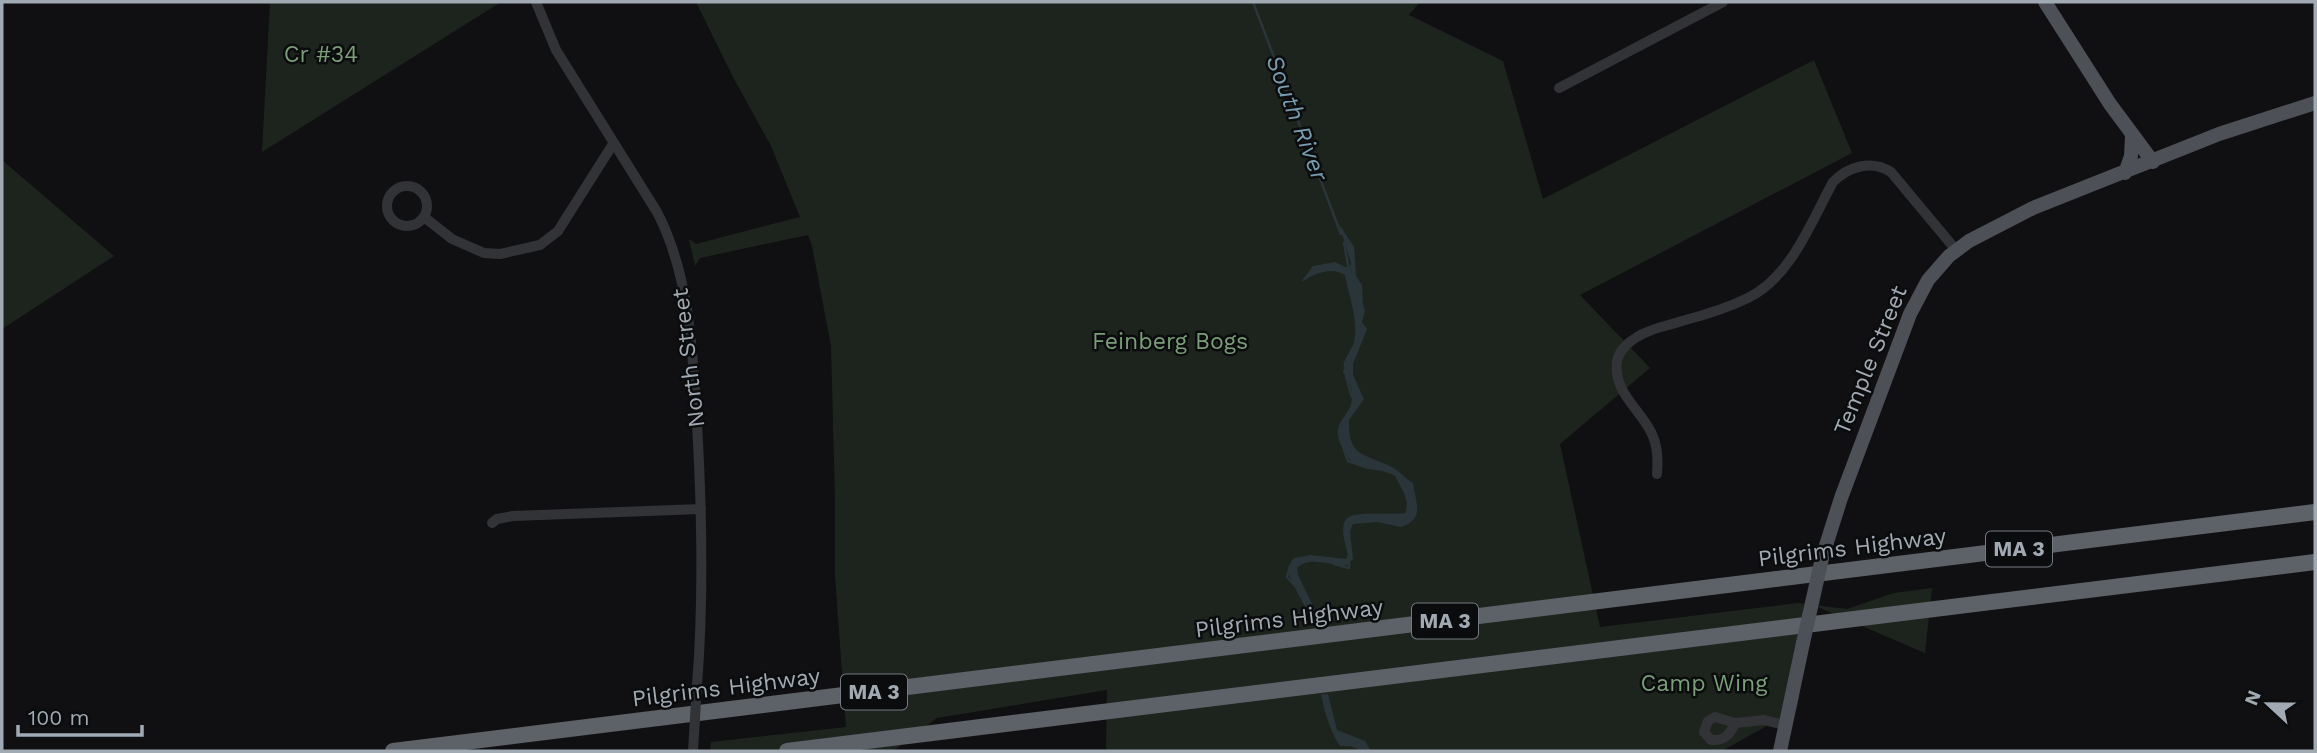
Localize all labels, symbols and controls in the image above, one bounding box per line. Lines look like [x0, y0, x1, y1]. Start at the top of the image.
park label: Cr #34 [284, 41, 358, 68]
water label: South River [1260, 51, 1334, 187]
street label: Temple Street [1828, 281, 1913, 439]
street label: North Street [667, 286, 710, 429]
park label: Feinberg Bogs [1092, 328, 1248, 355]
street label: Pilgrims Highway [1756, 523, 1948, 572]
road number: MA 3 [1986, 532, 2052, 566]
street label: Pilgrims Highway [1193, 594, 1385, 643]
road number: MA 3 [1412, 604, 1478, 638]
street label: Pilgrims Highway [630, 663, 822, 712]
north arrow [2233, 669, 2303, 739]
park label: Camp Wing [1640, 670, 1768, 697]
road number: MA 3 [841, 674, 907, 710]
text: N [2239, 687, 2266, 709]
scale bar [18, 694, 142, 738]
text: 100 m [28, 705, 90, 730]

